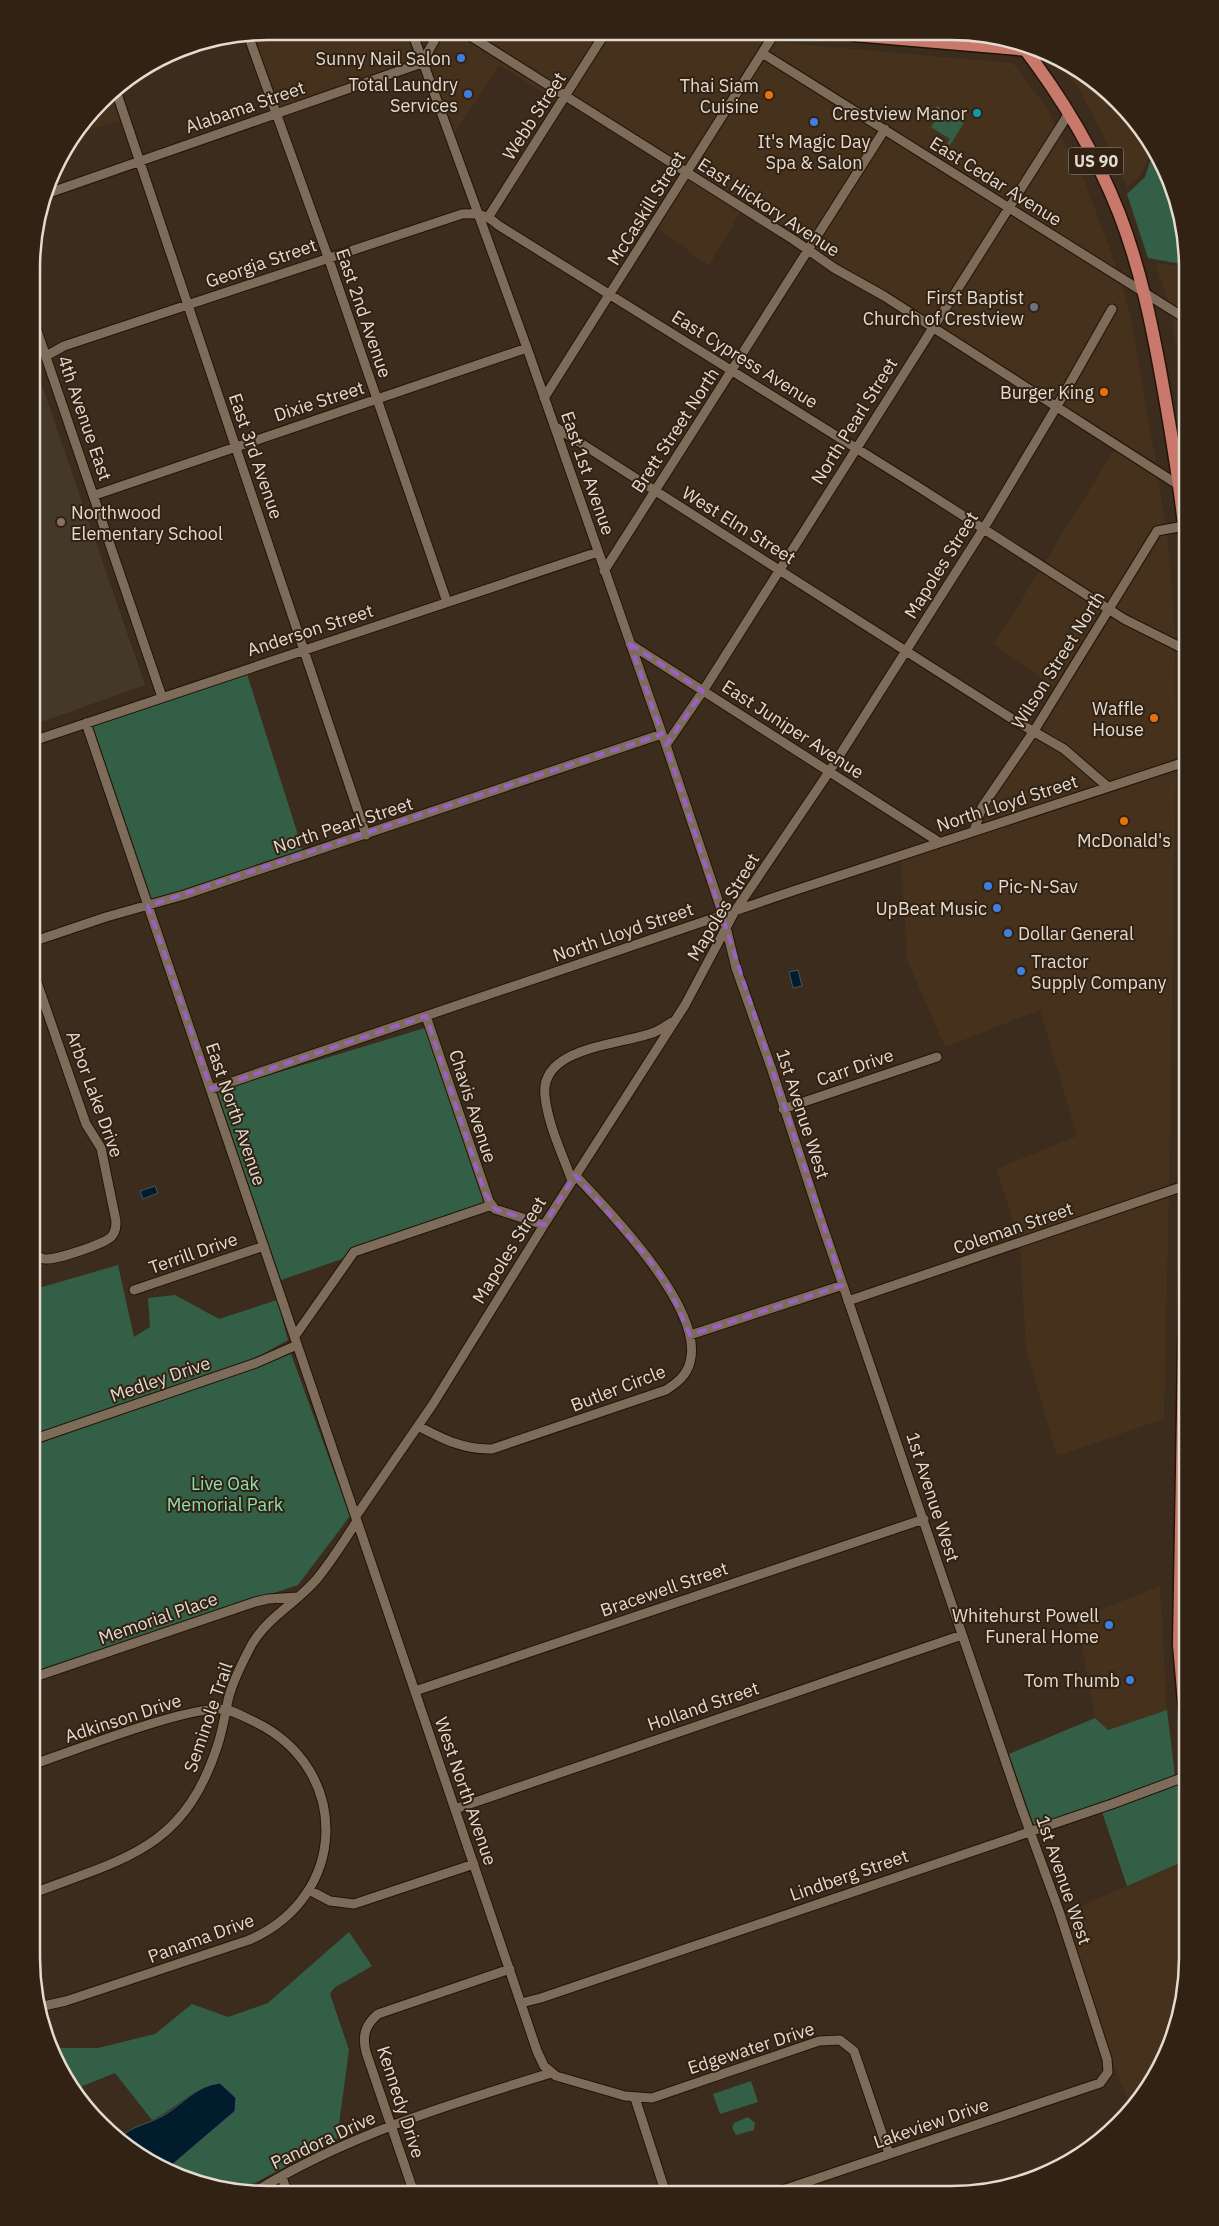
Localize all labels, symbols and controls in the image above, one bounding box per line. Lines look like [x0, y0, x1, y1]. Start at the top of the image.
place label: Sunny Nail Salon [316, 47, 451, 70]
marker: Sunny Nail Salon [455, 52, 467, 64]
street label: Webb Street [497, 68, 571, 164]
place label: Total Laundry Services [348, 73, 458, 117]
place label: Thai Siam Cuisine [680, 74, 759, 118]
street label: Alabama Street [182, 76, 308, 138]
marker: Total Laundry Services [462, 88, 474, 100]
marker: Thai Siam Cuisine [763, 89, 775, 101]
place label: Crestview Manor [832, 102, 967, 125]
marker: Crestview Manor [971, 107, 983, 119]
marker: It's Magic Day Spa & Salon [808, 116, 820, 128]
place label: It's Magic Day Spa & Salon [757, 130, 871, 174]
street label: East Cedar Avenue [926, 131, 1066, 231]
street label: McCaskill Street [602, 147, 690, 269]
road number: US 90 [1068, 148, 1124, 175]
street label: East Hickory Avenue [694, 152, 845, 262]
street label: Georgia Street [202, 233, 320, 293]
street label: East 2nd Avenue [331, 245, 397, 381]
place label: First Baptist Church of Crestview [863, 286, 1024, 330]
marker: First Baptist Church of Crestview [1028, 301, 1040, 313]
street label: East Cypress Avenue [668, 305, 822, 413]
street label: 4th Avenue East [53, 352, 117, 484]
street label: North Pearl Street [806, 353, 902, 489]
street label: Brett Street North [626, 363, 724, 497]
street label: Dixie Street [271, 376, 367, 426]
place label: Burger King [1000, 381, 1094, 404]
marker: Burger King [1098, 386, 1110, 398]
street label: East 3rd Avenue [224, 390, 288, 522]
street label: East 1st Avenue [556, 408, 620, 538]
street label: West Elm Street [678, 481, 800, 569]
place label: Northwood Elementary School [71, 501, 223, 545]
street label: Mapoles Street [899, 507, 983, 623]
marker: Northwood Elementary School [55, 516, 67, 528]
street label: Wilson Street North [1006, 587, 1110, 733]
street label: Anderson Street [244, 599, 376, 661]
street label: East Juniper Avenue [718, 674, 868, 784]
place label: Waffle House [1092, 697, 1144, 741]
marker: Waffle House [1148, 712, 1160, 724]
street label: North Lloyd Street [933, 769, 1081, 837]
street label: North Pearl Street [270, 792, 416, 858]
marker: McDonald's [1118, 815, 1130, 827]
place label: McDonald's [1077, 829, 1171, 852]
street label: Mapoles Street [682, 849, 764, 965]
place label: Pic-N-Sav [998, 875, 1078, 898]
marker: Pic-N-Sav [982, 880, 994, 892]
street label: North Lloyd Street [550, 897, 696, 967]
place label: UpBeat Music [875, 897, 987, 920]
marker: UpBeat Music [991, 902, 1003, 914]
place label: Dollar General [1018, 922, 1134, 945]
marker: Dollar General [1002, 927, 1014, 939]
place label: Tractor Supply Company [1031, 950, 1167, 994]
marker: Tractor Supply Company [1015, 965, 1027, 977]
street label: Arbor Lake Drive [61, 1027, 129, 1161]
street label: East North Avenue [201, 1039, 271, 1189]
street label: Carr Drive [813, 1043, 897, 1091]
street label: 1st Avenue West [771, 1046, 835, 1182]
street label: Chavis Avenue [444, 1047, 502, 1165]
street label: Mapoles Street [467, 1192, 551, 1308]
street label: Coleman Street [950, 1197, 1076, 1259]
street label: Terrill Drive [146, 1227, 241, 1279]
street label: Medley Drive [107, 1351, 213, 1407]
street label: Butler Circle [567, 1359, 669, 1417]
street label: 1st Avenue West [901, 1429, 965, 1565]
park label: Live Oak Memorial Park [167, 1472, 284, 1516]
street label: Bracewell Street [597, 1556, 731, 1622]
street label: Memorial Place [95, 1587, 221, 1649]
place label: Whitehurst Powell Funeral Home [952, 1604, 1099, 1648]
marker: Whitehurst Powell Funeral Home [1103, 1619, 1115, 1631]
street label: Seminole Trail [178, 1659, 238, 1775]
place label: Tom Thumb [1024, 1669, 1120, 1692]
marker: Tom Thumb [1124, 1674, 1136, 1686]
street label: Holland Street [644, 1676, 762, 1736]
street label: Adkinson Drive [62, 1688, 184, 1748]
street label: West North Avenue [430, 1714, 502, 1868]
street label: 1st Avenue West [1031, 1812, 1097, 1948]
street label: Lindberg Street [787, 1844, 911, 1906]
street label: Panama Drive [145, 1908, 257, 1968]
street label: Edgewater Drive [685, 2017, 817, 2079]
street label: Kennedy Drive [372, 2043, 430, 2161]
street label: Lakeview Drive [870, 2092, 992, 2153]
street label: Pandora Drive [267, 2106, 379, 2174]

